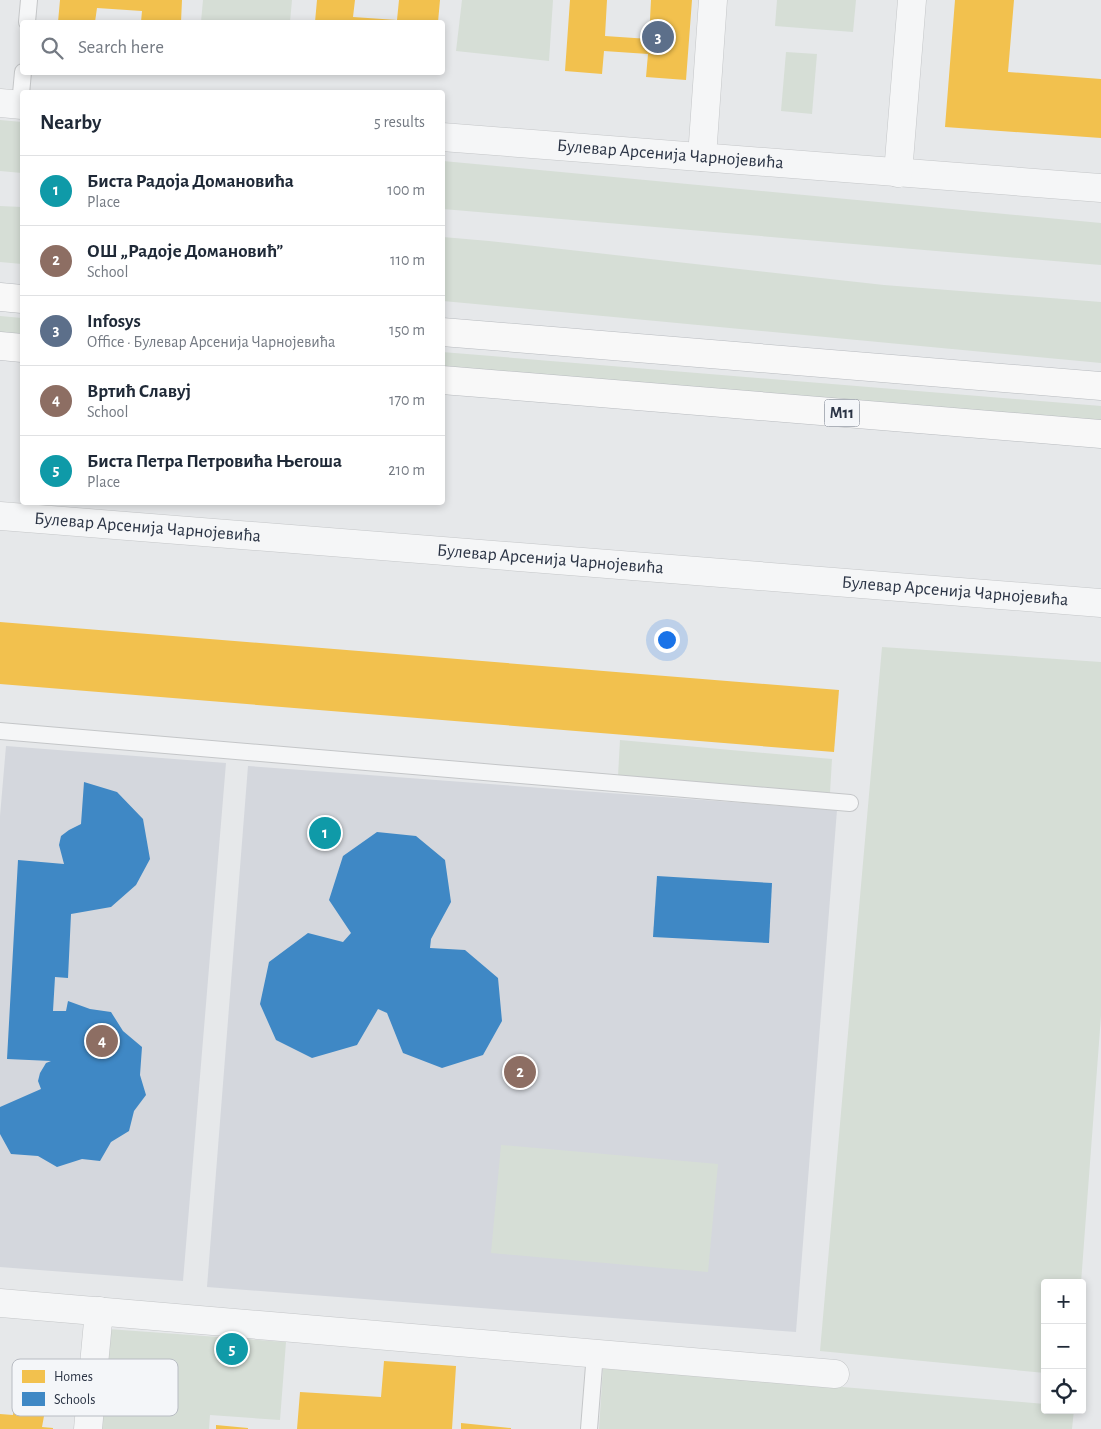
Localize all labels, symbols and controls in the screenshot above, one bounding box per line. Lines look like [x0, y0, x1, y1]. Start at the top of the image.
pin: 3 [642, 18, 674, 56]
search box [20, 20, 445, 75]
icon: search [38, 34, 66, 62]
text: Search here [78, 38, 164, 57]
text: Nearby [40, 112, 101, 133]
text: 5 results [374, 114, 425, 130]
street label: Булевар Арсенија Чарнојевића [556, 137, 784, 172]
text: Биста Радоја Домановића [87, 172, 294, 191]
text: 1 [53, 182, 59, 198]
text: 100 m [387, 182, 425, 198]
text: Place [87, 194, 120, 210]
text: ОШ „Радоје Домановић” [87, 242, 283, 261]
text: 2 [52, 252, 60, 268]
text: 110 m [390, 252, 425, 268]
text: School [87, 264, 128, 280]
text: Infosys [87, 312, 141, 331]
text: 3 [53, 322, 59, 338]
text: 150 m [389, 322, 425, 338]
text: Office · Булевар Арсенија Чарнојевића [87, 334, 335, 350]
text: Вртић Славуј [87, 382, 191, 401]
text: 4 [52, 392, 60, 408]
text: 170 m [389, 392, 425, 408]
road number: M11 [824, 399, 860, 426]
text: School [87, 404, 128, 420]
text: Биста Петра Петровића Његоша [87, 452, 342, 471]
text: 5 [53, 462, 59, 478]
text: 210 m [388, 462, 425, 478]
text: Place [87, 474, 120, 490]
street label: Булевар Арсенија Чарнојевића [33, 510, 262, 546]
street label: Булевар Арсенија Чарнојевића [436, 542, 664, 577]
street label: Булевар Арсенија Чарнојевића [841, 574, 1069, 609]
your location [654, 627, 680, 653]
pin: 1 [309, 814, 341, 852]
pin: 4 [86, 1022, 118, 1060]
pin: 2 [504, 1053, 536, 1091]
map controls [1041, 1279, 1086, 1414]
button: + [1041, 1279, 1086, 1324]
button: − [1041, 1324, 1086, 1369]
pin: 5 [216, 1330, 248, 1368]
legend [12, 1359, 178, 1416]
button: locate [1041, 1369, 1086, 1414]
text: Homes [54, 1370, 93, 1384]
text: Schools [54, 1393, 95, 1407]

